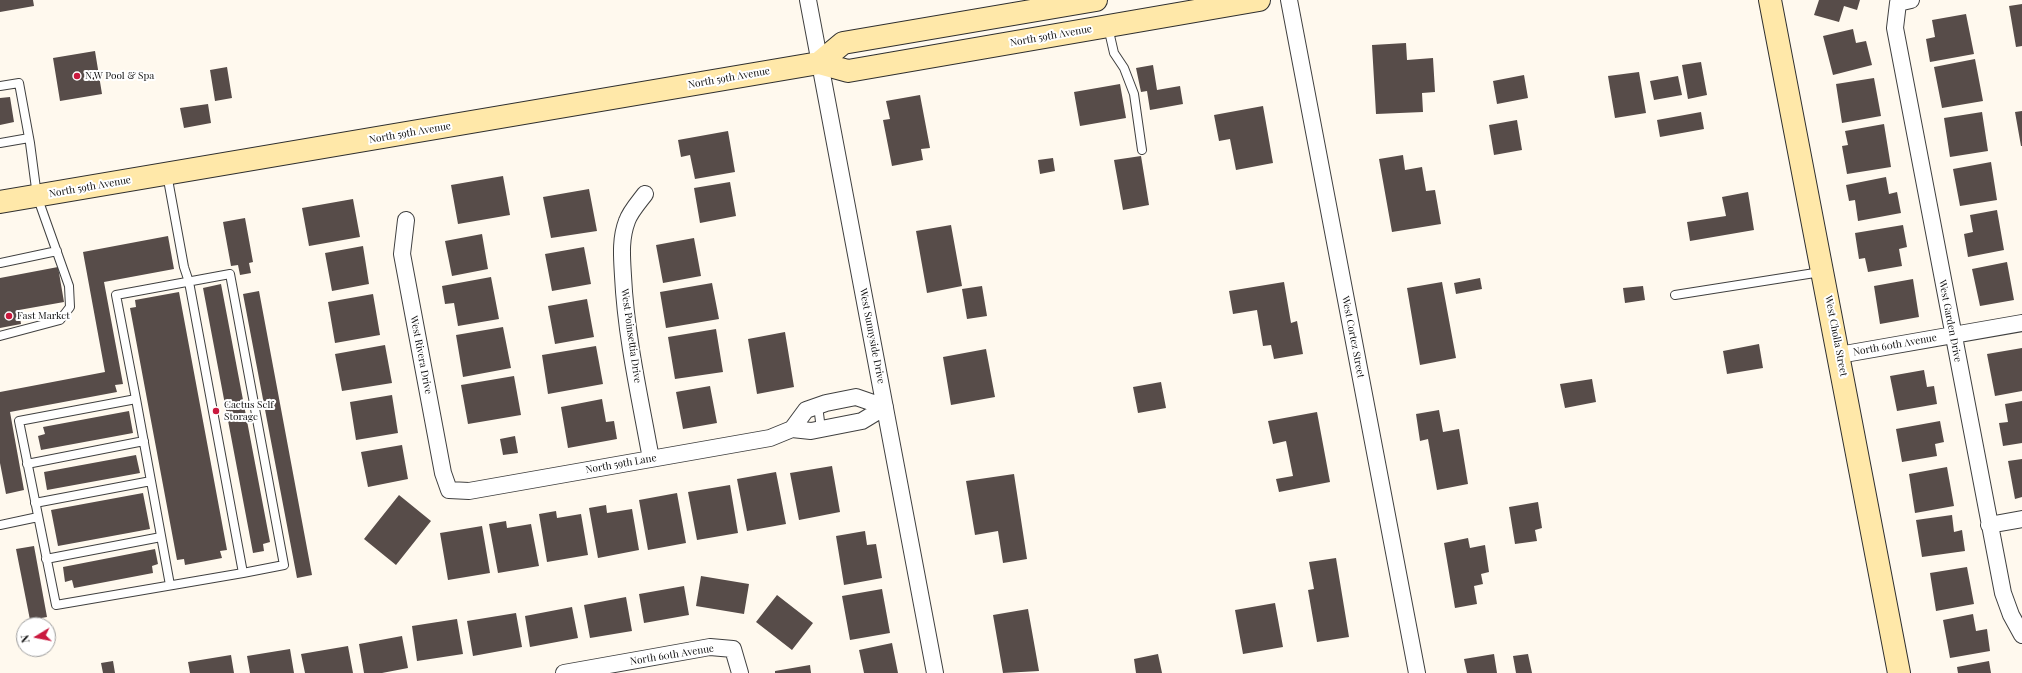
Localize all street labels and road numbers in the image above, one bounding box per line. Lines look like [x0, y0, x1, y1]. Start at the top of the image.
street label: North 59th Avenue [1009, 23, 1093, 49]
street label: North 59th Avenue [687, 65, 771, 91]
street label: North 59th Avenue [368, 120, 452, 146]
street label: North 59th Avenue [48, 174, 132, 200]
street label: West Garden Drive [1936, 279, 1964, 363]
street label: West Sunnyside Drive [857, 287, 887, 385]
street label: West Poinsettia Drive [618, 288, 644, 384]
street label: West Cortez Street [1339, 295, 1367, 379]
street label: West Cholla Street [1822, 295, 1850, 377]
street label: West Rivera Drive [408, 315, 434, 395]
street label: North 60th Avenue [1852, 332, 1938, 358]
street label: North 59th Lane [585, 452, 657, 476]
street label: North 60th Avenue [629, 642, 715, 668]

